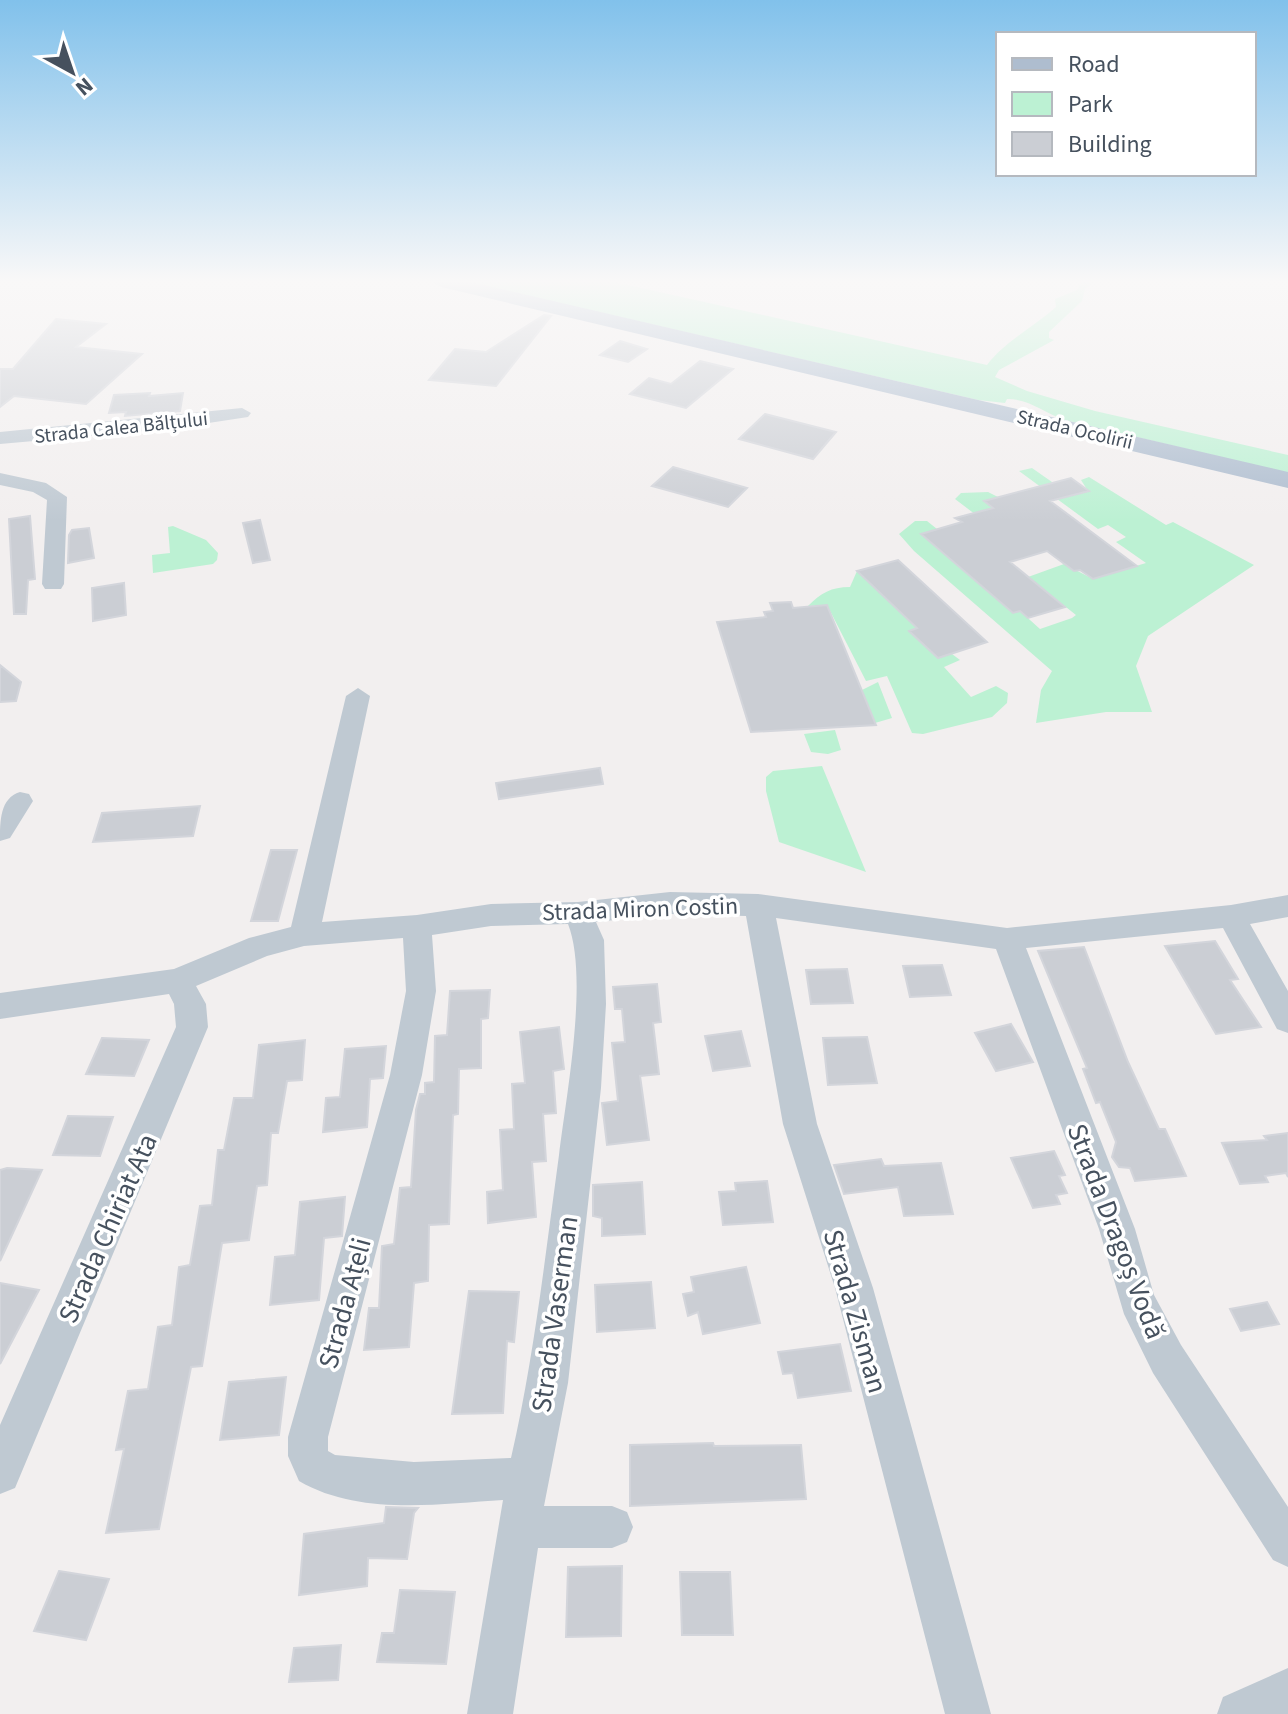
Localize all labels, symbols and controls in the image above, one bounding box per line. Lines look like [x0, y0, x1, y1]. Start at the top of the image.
north arrow [32, 32, 112, 112]
legend [996, 32, 1256, 176]
text: Road [1068, 47, 1120, 82]
text: N [68, 70, 100, 104]
text: Park [1068, 87, 1113, 122]
text: Building [1068, 127, 1152, 162]
street label: Strada Ocolirii [1014, 403, 1136, 457]
street label: Strada Calea Bălțului [33, 405, 209, 451]
street label: Strada Miron Costin [541, 889, 739, 930]
street label: Strada Dragoș Vodă [1057, 1118, 1176, 1345]
street label: Strada Chiriat Ata [48, 1127, 168, 1329]
street label: Strada Vaserman [521, 1213, 589, 1415]
street label: Strada Zisman [813, 1225, 897, 1398]
street label: Strada Ațeli [308, 1233, 382, 1373]

